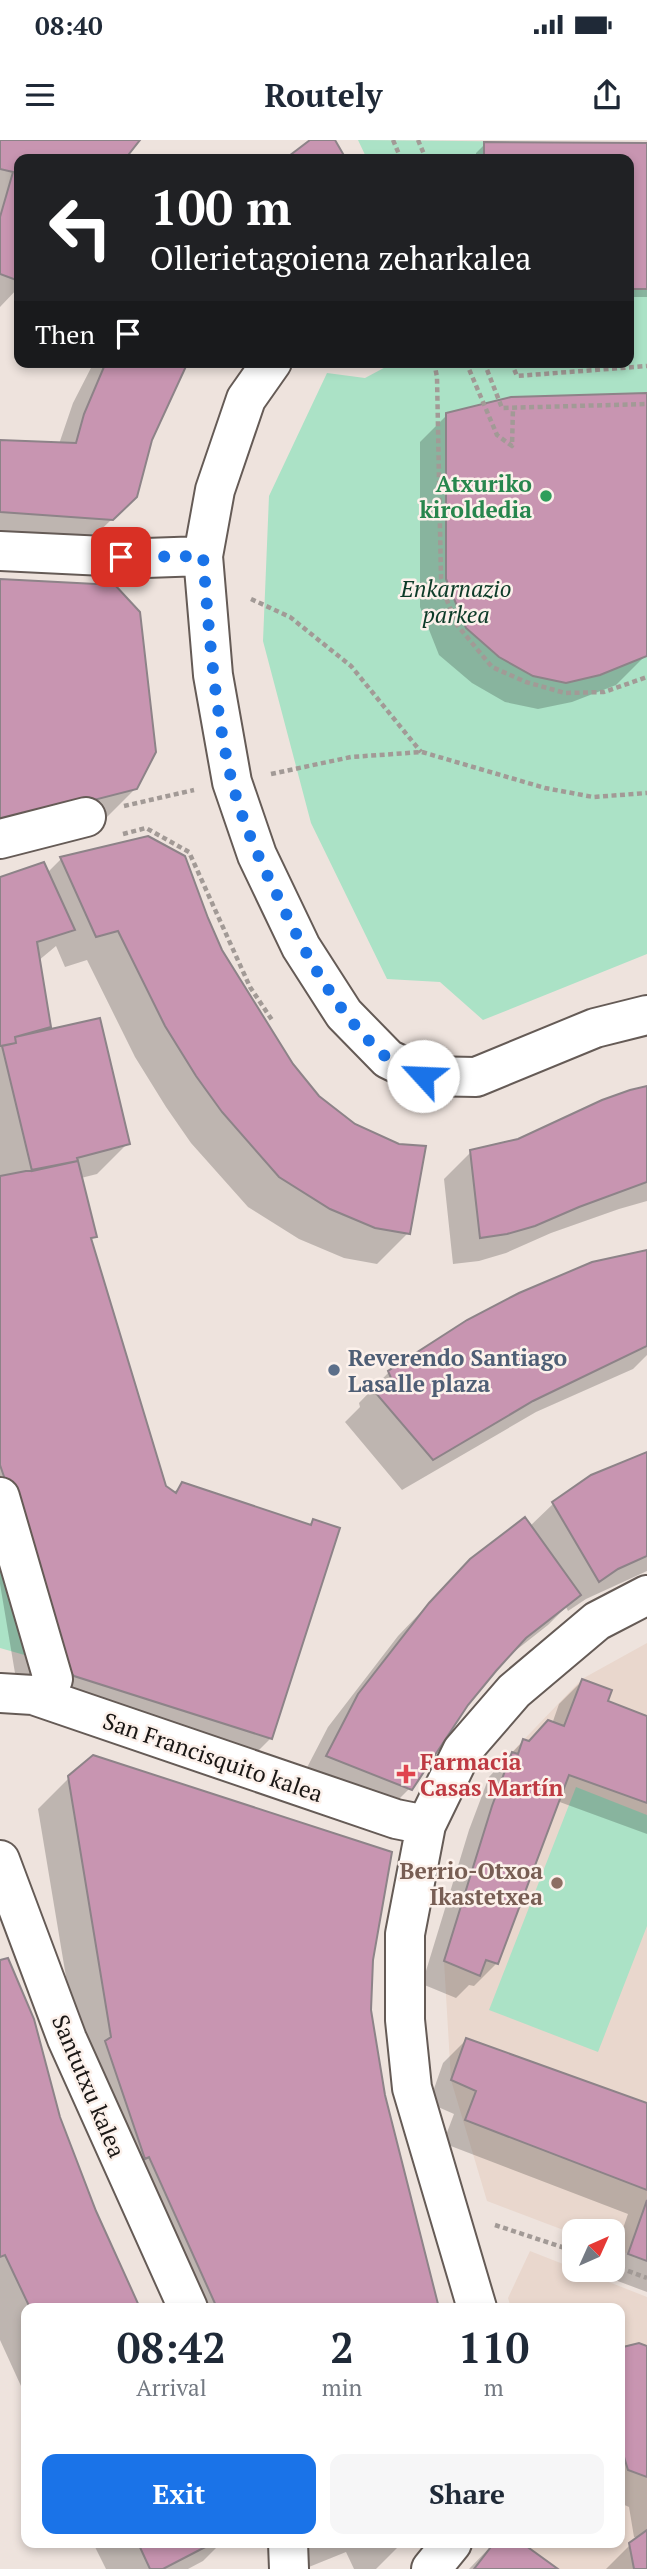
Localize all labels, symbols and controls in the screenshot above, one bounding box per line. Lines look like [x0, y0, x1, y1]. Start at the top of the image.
text: 08:40 [35, 8, 103, 42]
text: Routely [265, 74, 382, 116]
icon: menu [21, 76, 59, 114]
icon: share [588, 76, 626, 114]
text: 100 m [150, 174, 292, 239]
icon: left [35, 182, 126, 273]
text: Ollerietagoiena zeharkalea [150, 237, 531, 279]
icon: arrive [109, 315, 147, 353]
text: Then [35, 317, 95, 351]
place label: Atxuriko kiroldedia [419, 468, 532, 525]
marker: Atxuriko kiroldedia [538, 488, 554, 504]
pin [91, 527, 151, 587]
icon: arrive [102, 538, 140, 576]
park label: Enkarnazio parkea [400, 573, 511, 630]
position arrow [386, 1039, 460, 1113]
place label: Reverendo Santiago Lasalle plaza [348, 1342, 567, 1399]
marker: Reverendo Santiago Lasalle plaza [326, 1362, 342, 1378]
street label: San Francisquito kalea [99, 1705, 327, 1809]
place label: Farmacia Casas Martín [420, 1746, 564, 1803]
marker: Farmacia Casas Martín [398, 1766, 414, 1782]
place label: Berrio-Otxoa Ikastetxea [400, 1855, 543, 1912]
marker: Berrio-Otxoa Ikastetxea [549, 1875, 565, 1891]
street label: Santutxu kalea [45, 2010, 133, 2162]
north arrow [562, 2219, 625, 2282]
map controls [562, 2219, 625, 2282]
text: 08:42 [117, 2319, 226, 2375]
text: 2 [330, 2319, 354, 2375]
text: 110 [458, 2319, 529, 2375]
text: Arrival [136, 2372, 207, 2403]
text: min [322, 2372, 362, 2403]
text: m [484, 2372, 504, 2403]
button: Exit [42, 2454, 316, 2534]
button: Share [330, 2454, 604, 2534]

